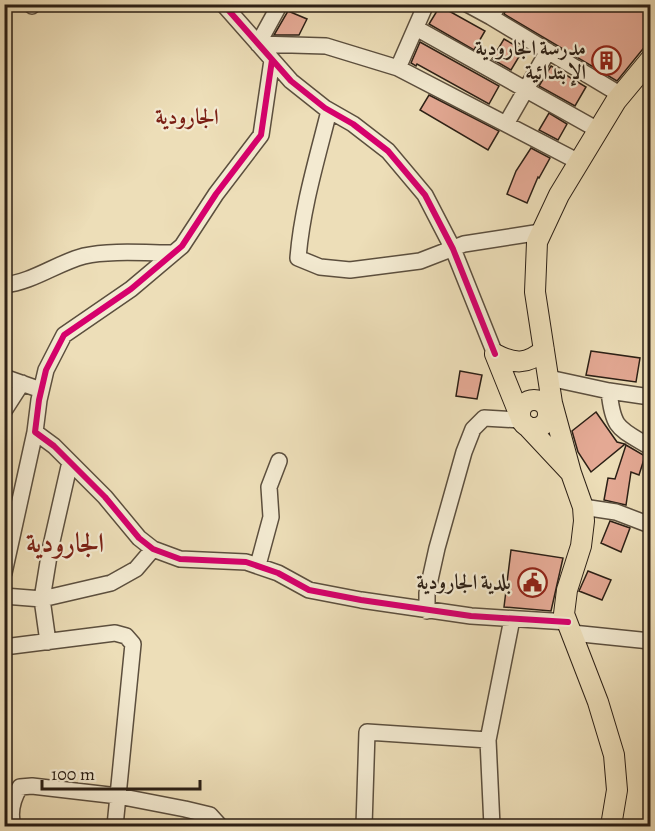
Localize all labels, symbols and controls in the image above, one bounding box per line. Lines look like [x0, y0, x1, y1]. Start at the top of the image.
place label: مدرسة الجارودية الإبتدائية [475, 34, 586, 87]
building icon: مدرسة الجارودية الإبتدائية [591, 44, 623, 76]
district label: الجارودية [155, 102, 219, 132]
district label: الجارودية [26, 525, 104, 561]
public building icon: بلدية الجارودية [516, 566, 548, 598]
place label: بلدية الجارودية [416, 568, 511, 596]
scale bar [42, 753, 200, 791]
text: 100 m [51, 762, 95, 786]

